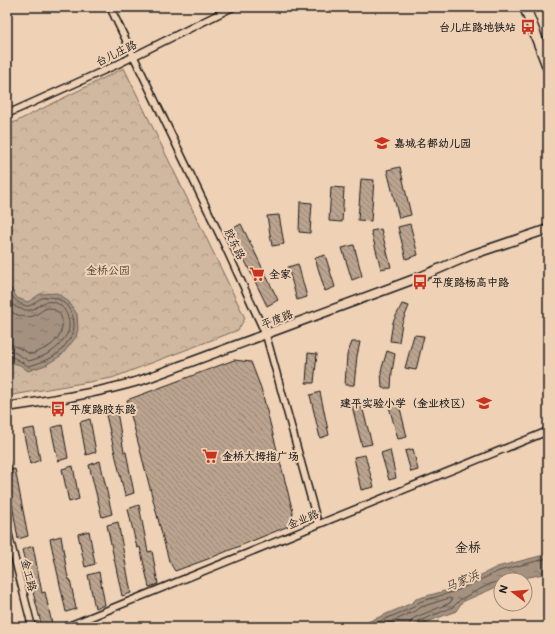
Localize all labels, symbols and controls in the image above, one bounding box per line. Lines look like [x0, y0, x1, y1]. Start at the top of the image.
bus stop icon: 台儿庄路地铁站 [519, 18, 537, 36]
place label: 台儿庄路地铁站 [439, 19, 516, 34]
street label: 台儿庄路 [93, 36, 139, 69]
school or university icon: 嘉城名都幼儿园 [373, 134, 391, 152]
place label: 嘉城名都幼儿园 [394, 135, 471, 150]
street label: 胶东路 [221, 226, 249, 262]
park label: 金桥公园 [86, 262, 130, 277]
supermarket icon: 全家 [248, 265, 266, 283]
place label: 全家 [269, 266, 291, 281]
bus stop icon: 平度路杨高中路 [411, 273, 429, 291]
place label: 平度路杨高中路 [432, 274, 509, 289]
street label: 平度路 [259, 306, 295, 331]
school or university icon: 建平实验小学（金业校区） [475, 394, 493, 412]
place label: 建平实验小学（金业校区） [340, 395, 472, 410]
bus stop icon: 平度路胶东路 [49, 400, 67, 418]
place label: 平度路胶东路 [70, 401, 136, 416]
supermarket icon: 金桥大拇指广场 [201, 447, 219, 465]
place label: 金桥大拇指广场 [222, 448, 299, 463]
street label: 金业路 [285, 505, 321, 532]
district label: 金桥 [455, 538, 481, 555]
street label: 金工路 [18, 557, 41, 593]
water label: 马家浜 [442, 565, 482, 594]
north arrow [493, 572, 533, 612]
text: N [495, 583, 511, 595]

